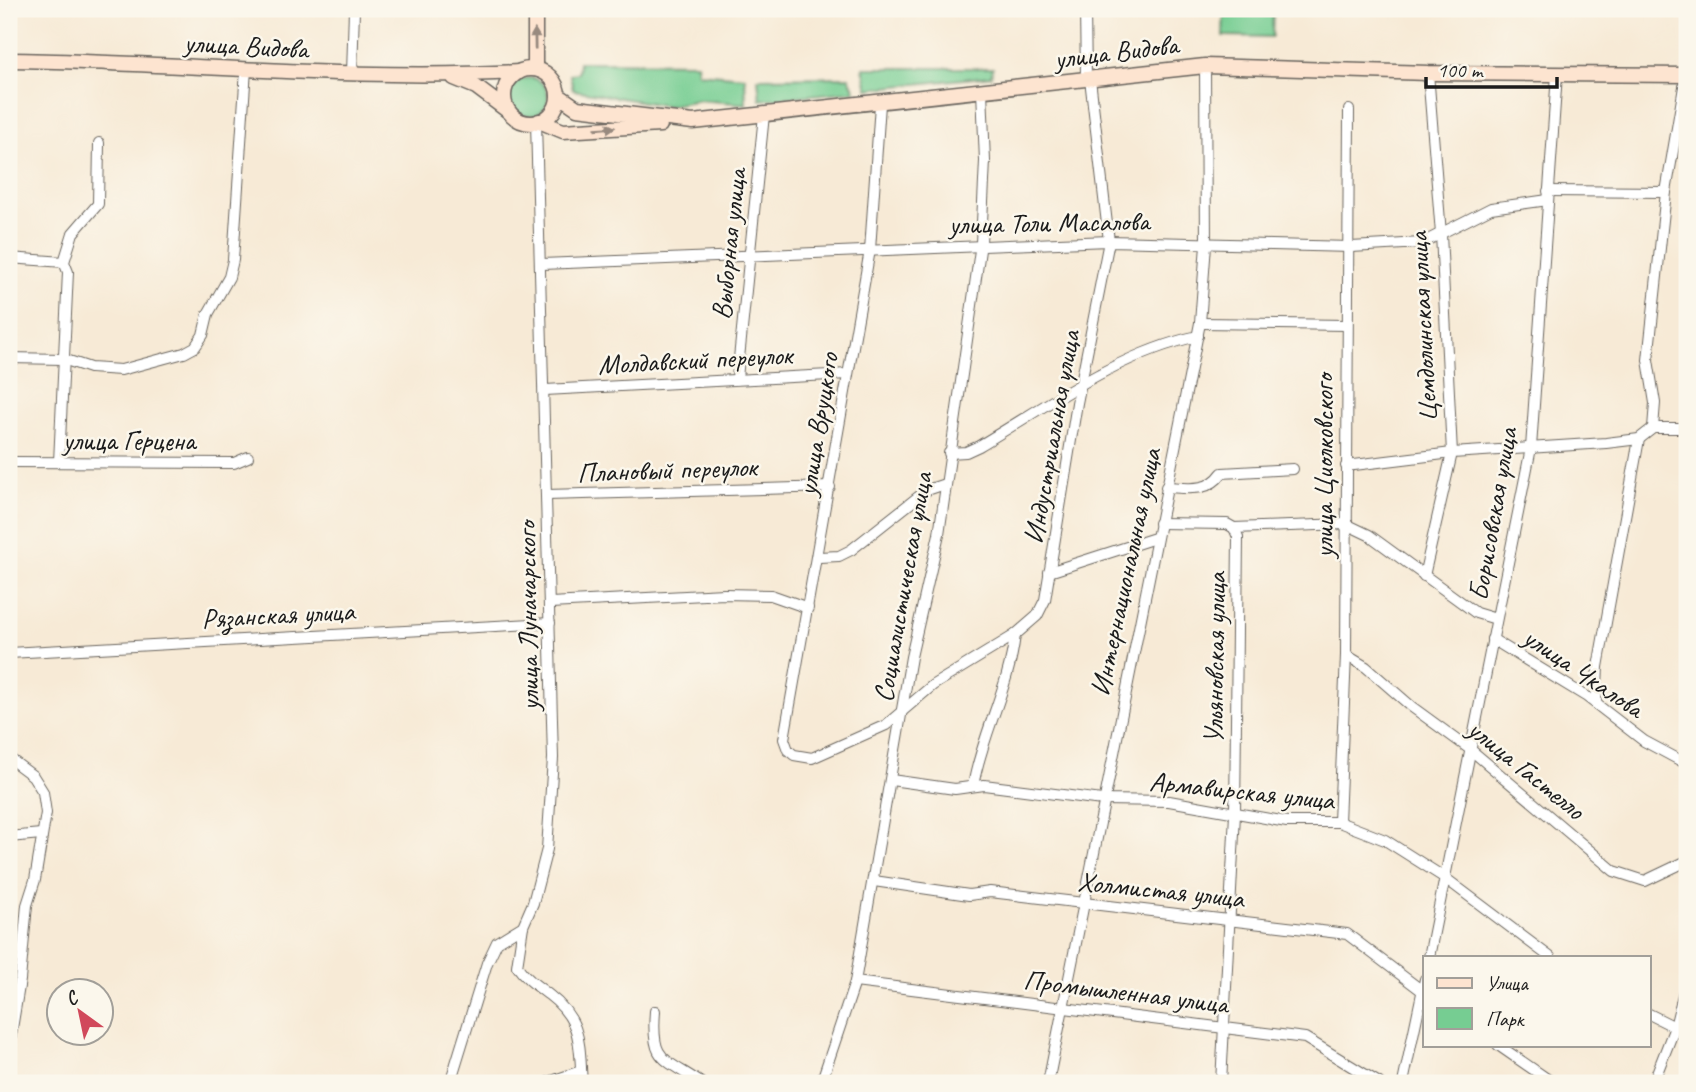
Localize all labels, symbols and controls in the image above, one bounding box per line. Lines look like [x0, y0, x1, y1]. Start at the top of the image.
street label: улица Видова [181, 25, 311, 66]
street label: улица Видова [1050, 26, 1182, 77]
one-way arrow [529, 28, 541, 50]
scale bar [1426, 46, 1558, 90]
text: 100 m [1437, 57, 1484, 83]
one-way arrow [594, 122, 616, 133]
street label: Выборная улица [703, 165, 754, 321]
street label: улица Толи Масалова [946, 203, 1152, 242]
street label: Цемдолинская улица [1400, 229, 1445, 423]
street label: Индустриальная улица [1016, 326, 1088, 546]
street label: Молдавский переулок [597, 337, 796, 382]
street label: улица Вруцкого [789, 348, 846, 500]
street label: улица Циолковского [1306, 371, 1341, 560]
street label: улица Герцена [61, 423, 198, 458]
street label: Борисовская улица [1460, 423, 1525, 603]
street label: Интернациональная улица [1082, 444, 1169, 699]
street label: Плановый переулок [577, 449, 760, 490]
street label: Социалистическая улица [865, 468, 940, 705]
street label: улица Луначарского [508, 518, 547, 713]
street label: Ульяновская улица [1196, 570, 1234, 744]
street label: Рязанская улица [201, 593, 357, 637]
street label: улица Чкалова [1515, 618, 1653, 727]
street label: улица Гастелло [1460, 710, 1594, 829]
street label: Армавирская улица [1148, 763, 1338, 818]
street label: Холмистая улица [1076, 863, 1247, 916]
legend [1423, 956, 1650, 1046]
street label: Промышленная улица [1022, 962, 1233, 1022]
text: Улица [1486, 970, 1529, 996]
north arrow [46, 976, 116, 1046]
text: С [61, 985, 84, 1011]
text: Парк [1486, 1006, 1526, 1032]

